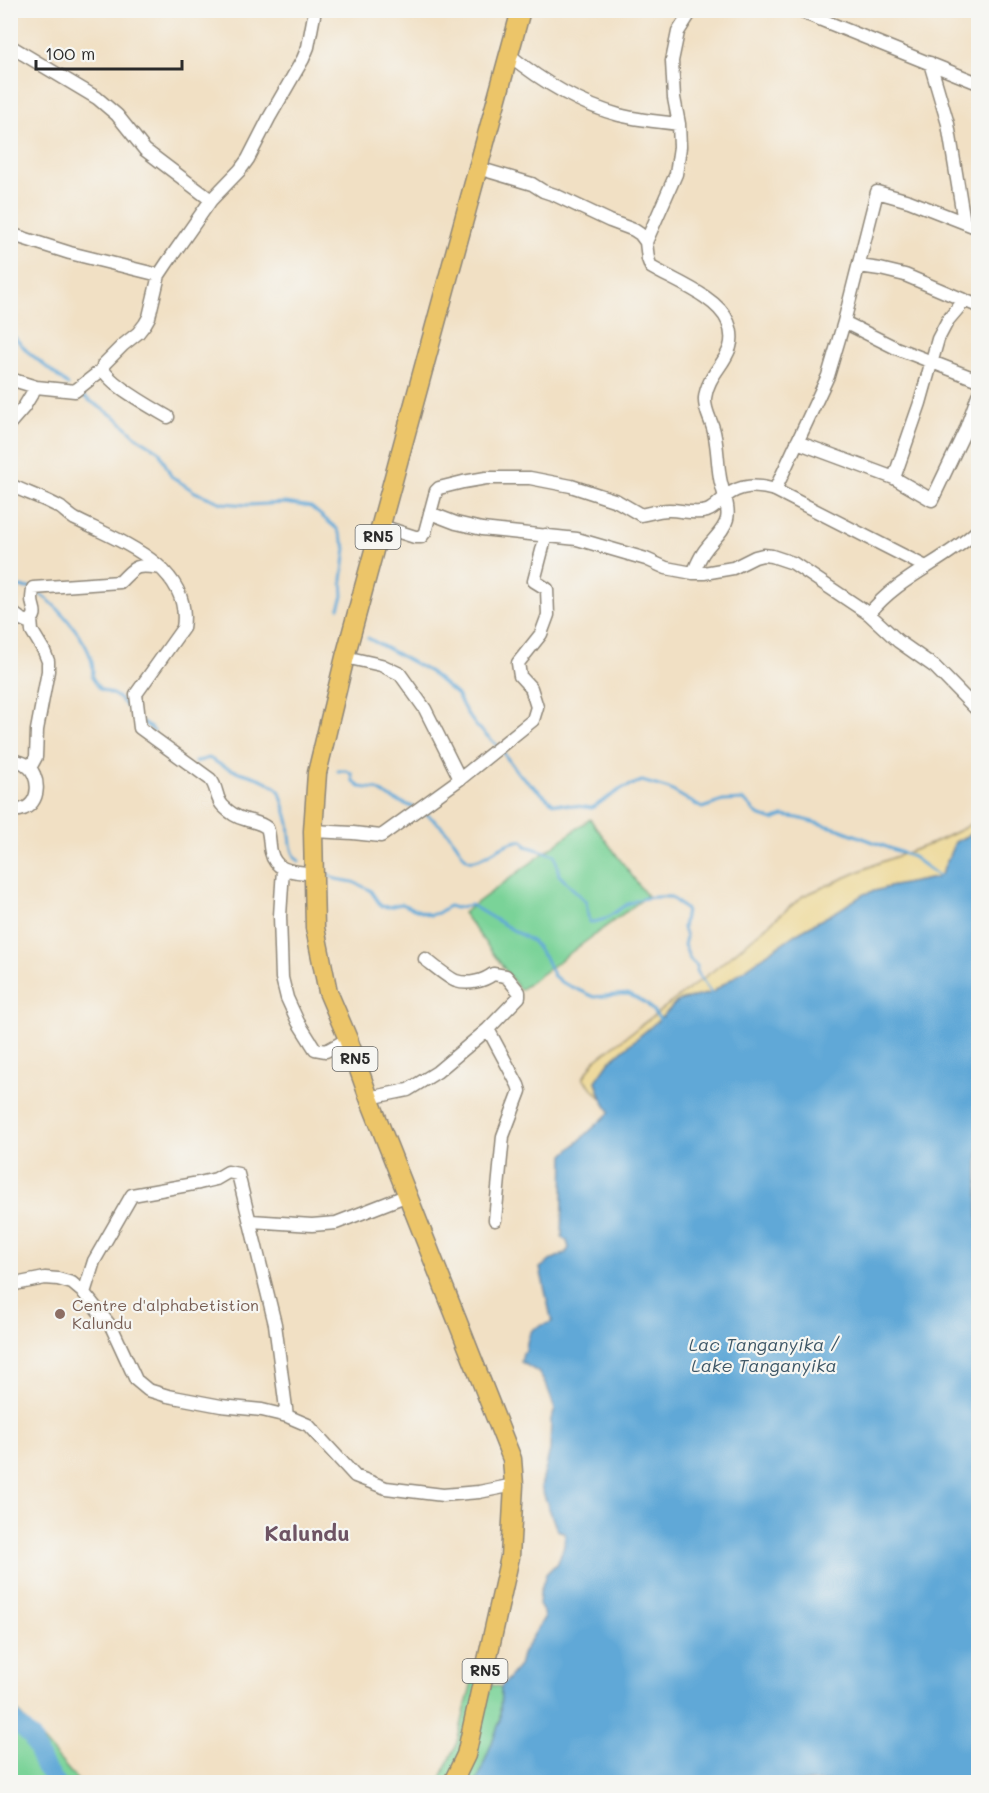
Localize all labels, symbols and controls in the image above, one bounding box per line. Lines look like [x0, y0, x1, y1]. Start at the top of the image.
scale bar [36, 33, 182, 71]
text: 100 m [45, 41, 95, 65]
road number: RN5 [356, 525, 400, 549]
road number: RN5 [332, 1047, 378, 1071]
place label: Centre d'alphabetistion Kalundu [72, 1294, 259, 1333]
marker: Centre d'alphabetistion Kalundu [53, 1307, 67, 1321]
water label: Lac Tanganyika / Lake Tanganyika [689, 1332, 840, 1377]
district label: Kalundu [264, 1518, 350, 1547]
road number: RN5 [462, 1659, 508, 1683]

